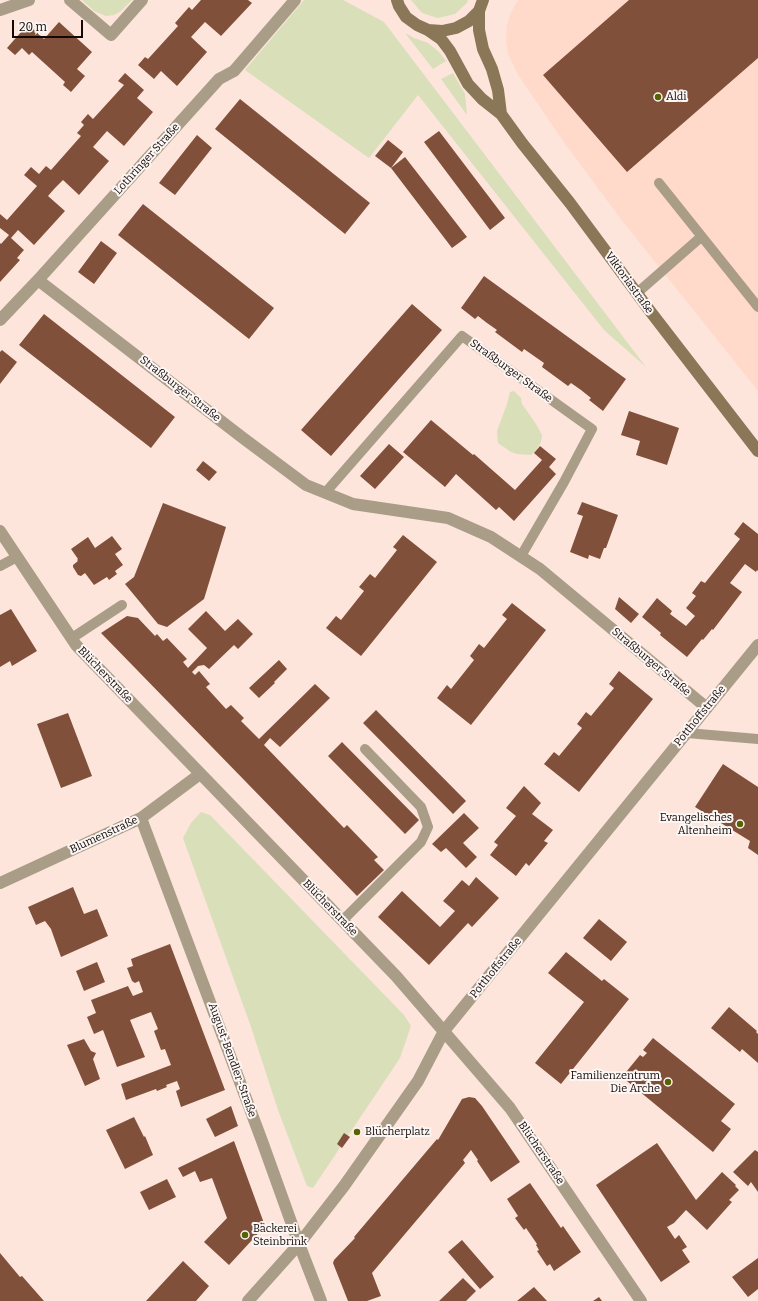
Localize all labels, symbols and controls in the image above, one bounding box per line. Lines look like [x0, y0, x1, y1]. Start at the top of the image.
scale bar [14, 12, 85, 38]
text: 20 m [19, 20, 47, 34]
place label: Aldi [666, 90, 687, 104]
marker: Aldi [653, 92, 663, 102]
street label: Lothringer Straße [112, 121, 182, 197]
street label: Viktoriastraße [602, 249, 656, 317]
street label: Straßburger Straße [467, 337, 555, 405]
street label: Straßburger Straße [137, 353, 223, 425]
street label: Straßburger Straße [609, 625, 693, 699]
street label: Blücherstraße [75, 644, 135, 706]
street label: Potthoffstraße [672, 683, 728, 749]
place label: Evangelisches Altenheim [660, 811, 732, 837]
street label: Blumenstraße [68, 814, 140, 856]
marker: Evangelisches Altenheim [735, 819, 745, 829]
street label: Blücherstraße [300, 877, 360, 939]
street label: Potthoffstraße [468, 935, 524, 1001]
street label: August-Bendler-Straße [205, 1001, 259, 1119]
place label: Familienzentrum Die Arche [571, 1069, 660, 1095]
marker: Familienzentrum Die Arche [663, 1077, 673, 1087]
street label: Blücherstraße [515, 1119, 567, 1187]
place label: Blücherplatz [365, 1125, 430, 1139]
marker: Blücherplatz [352, 1127, 362, 1137]
place label: Bäckerei Steinbrink [253, 1222, 307, 1248]
marker: Bäckerei Steinbrink [240, 1230, 250, 1240]

